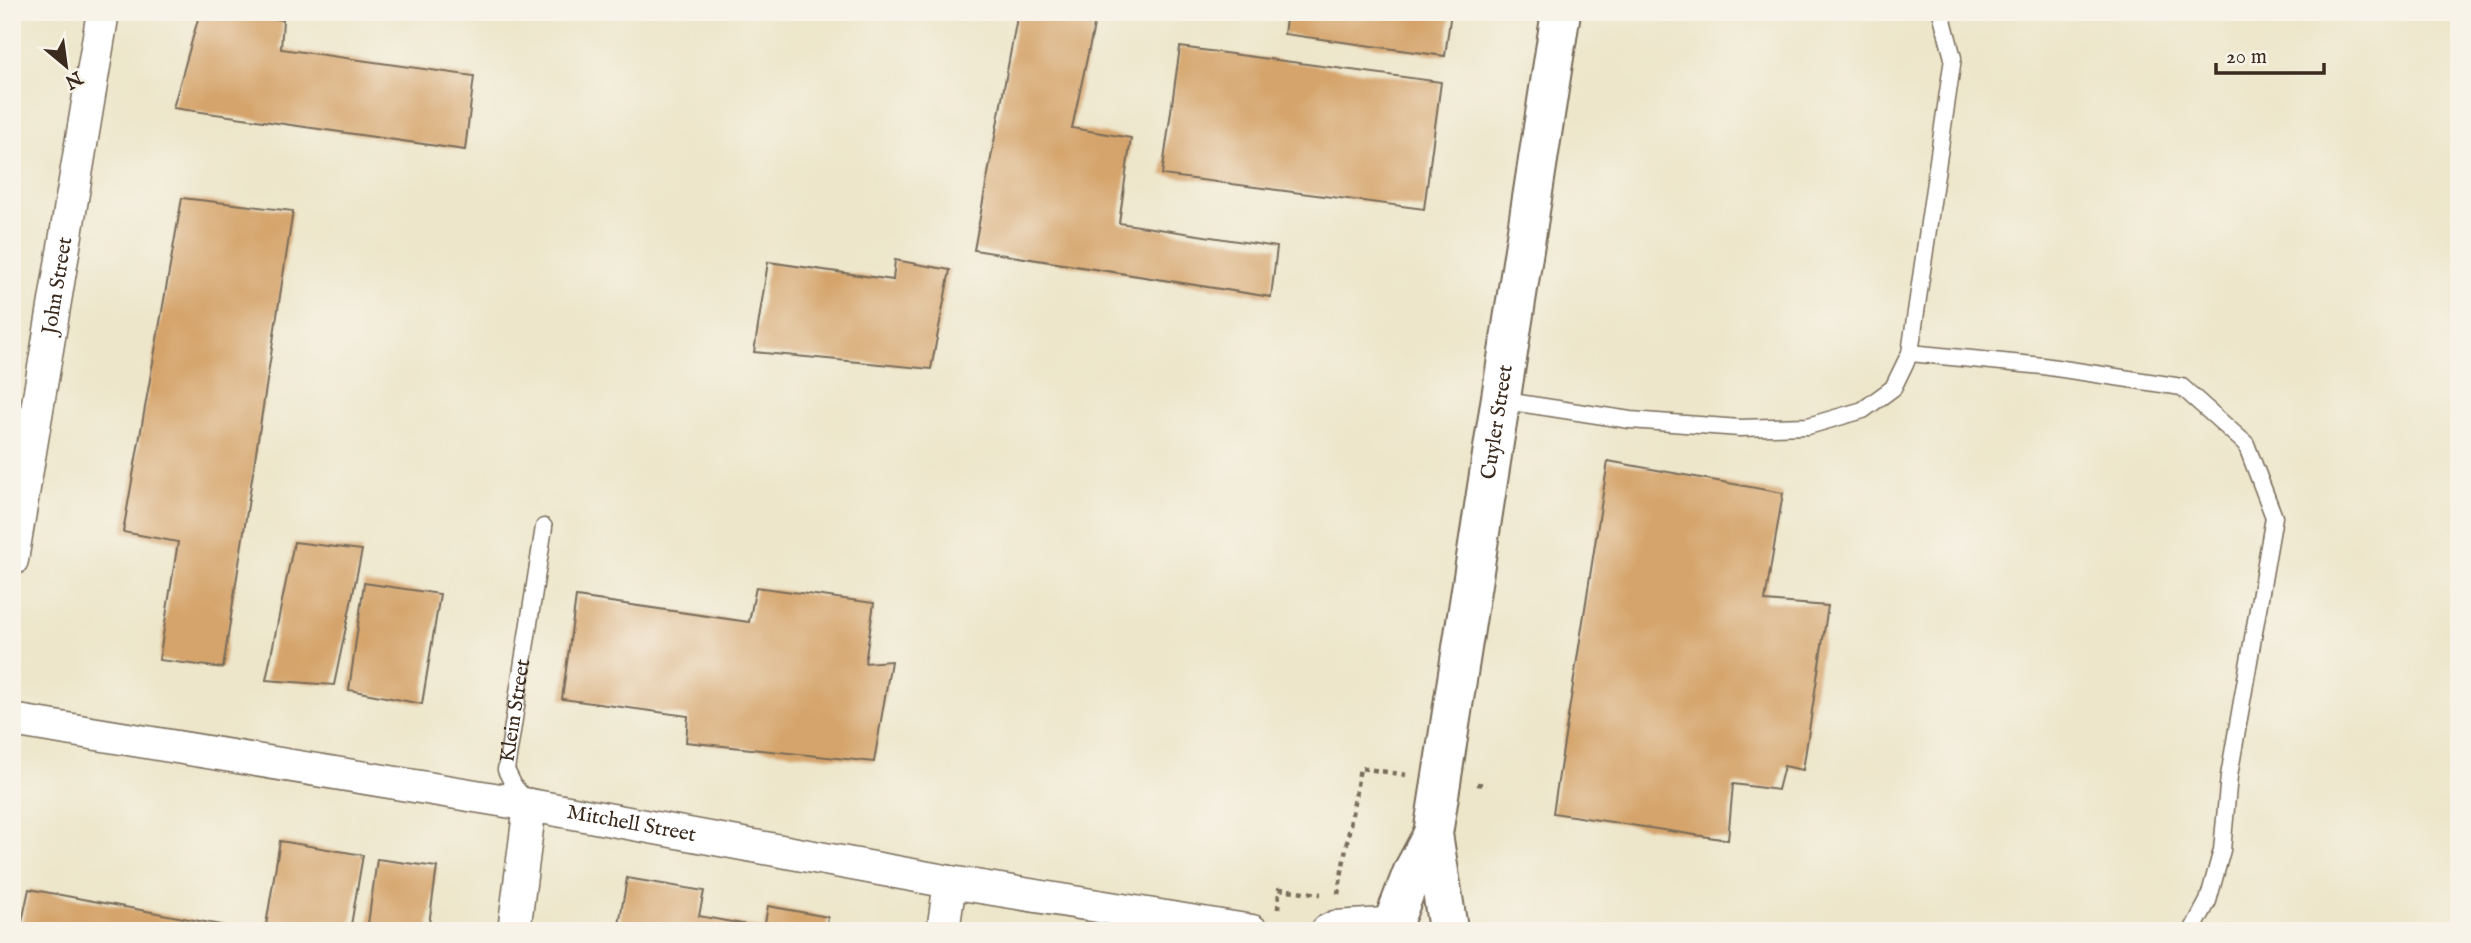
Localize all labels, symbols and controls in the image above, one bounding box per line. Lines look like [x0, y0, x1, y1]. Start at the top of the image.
north arrow [32, 32, 102, 102]
scale bar [2216, 32, 2324, 76]
text: 20 m [2226, 44, 2267, 71]
text: N [60, 64, 87, 94]
street label: John Street [36, 235, 79, 338]
street label: Cuyler Street [1475, 363, 1519, 481]
street label: Klein Street [494, 657, 537, 764]
street label: Mitchell Street [565, 799, 698, 849]

